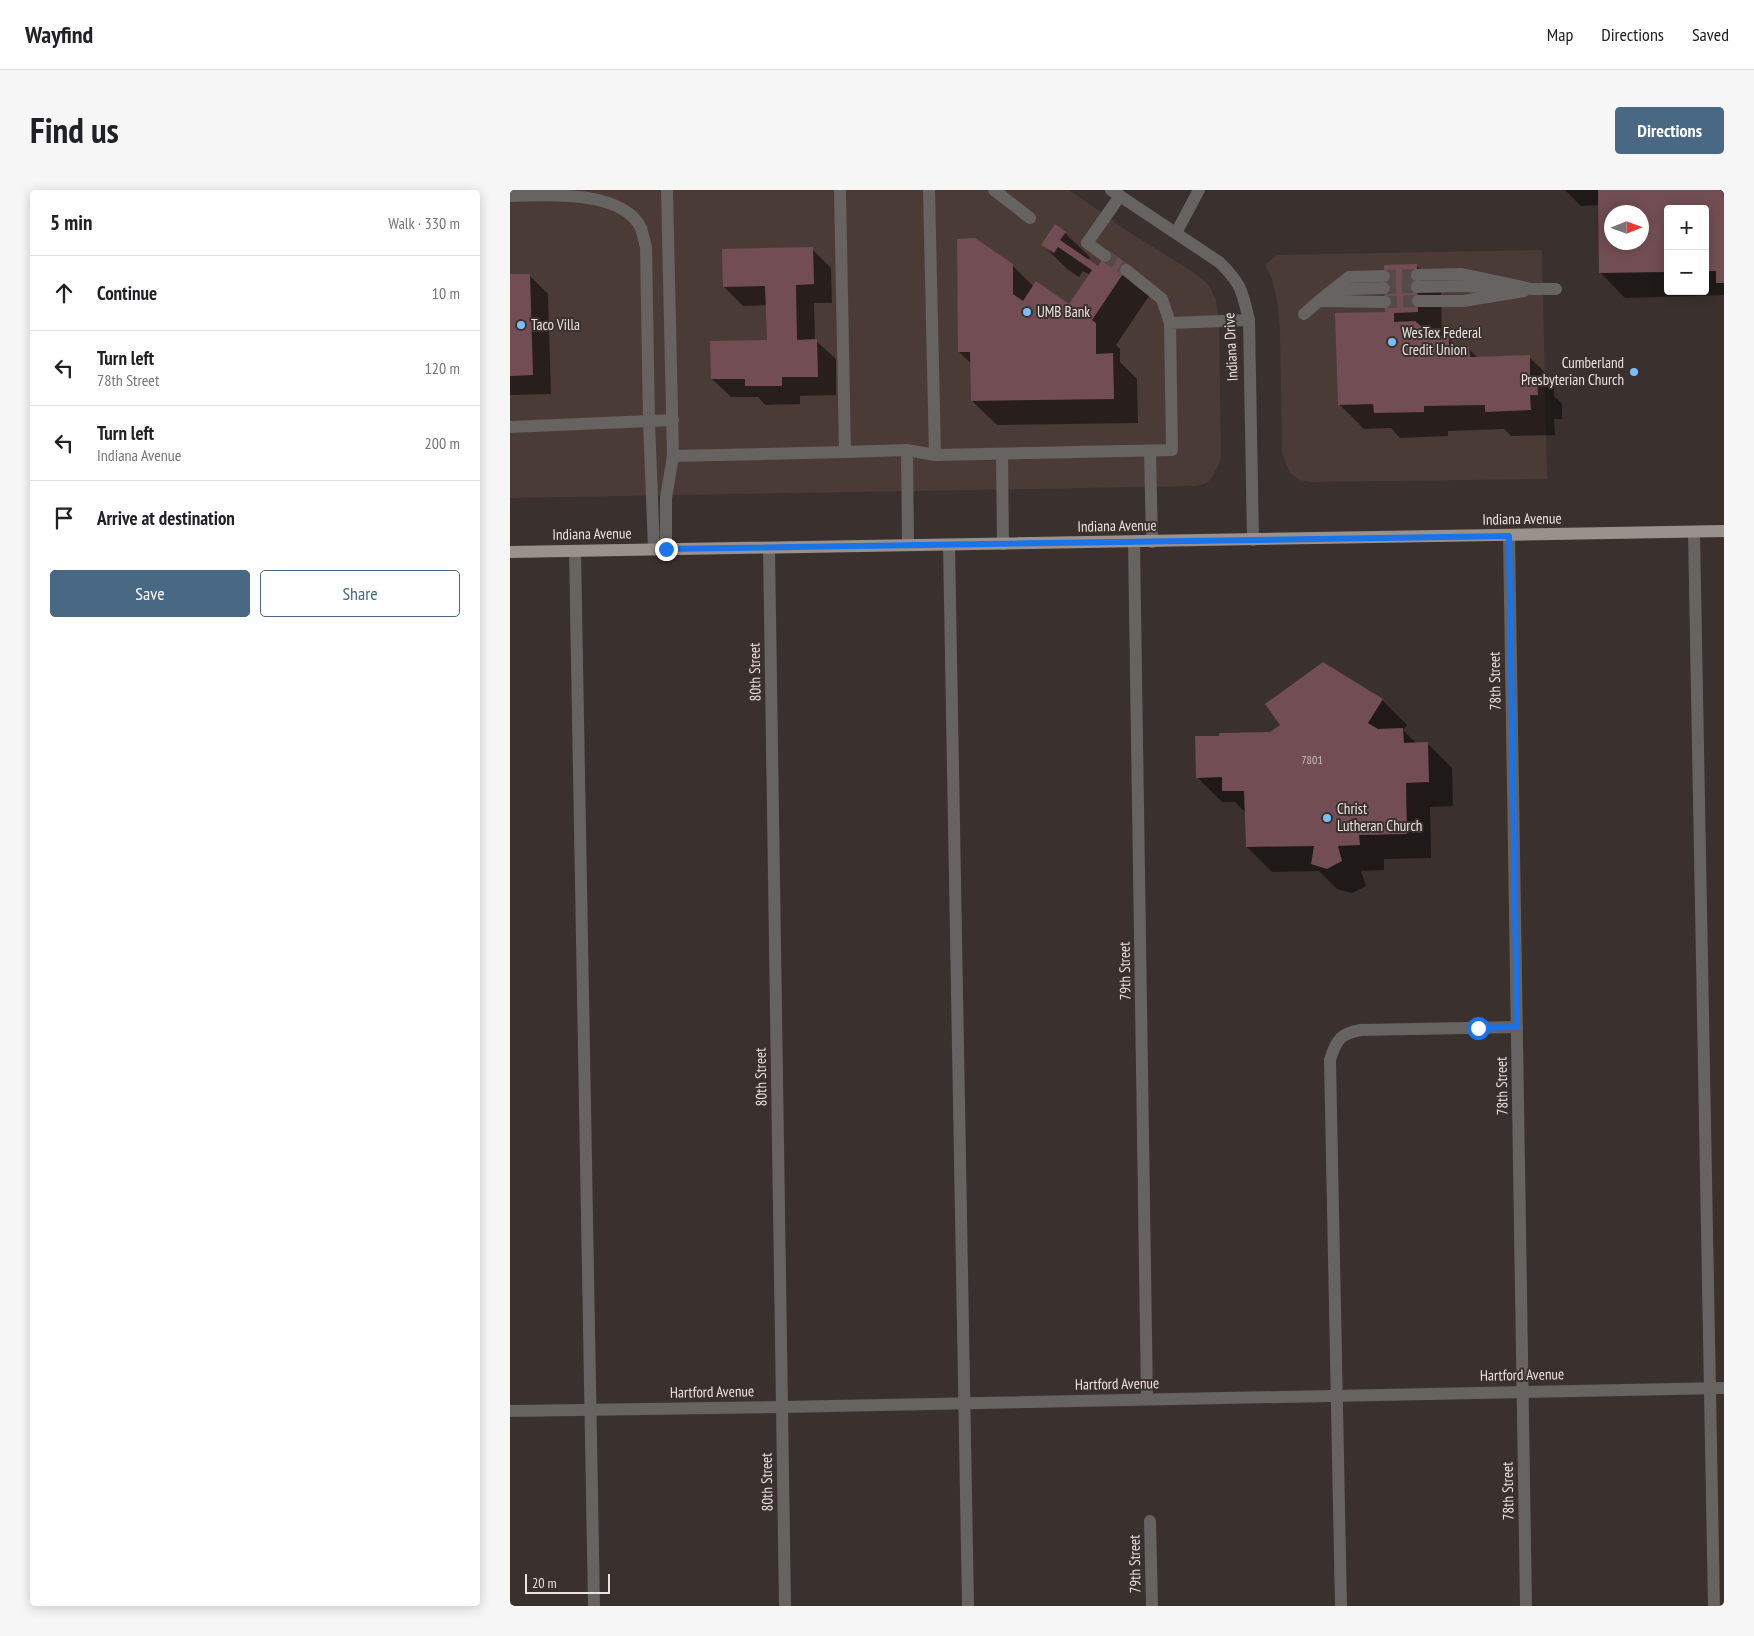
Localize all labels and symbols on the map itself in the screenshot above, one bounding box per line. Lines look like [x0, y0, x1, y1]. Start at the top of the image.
north arrow [1604, 205, 1649, 250]
place label: UMB Bank [1037, 302, 1090, 321]
marker: UMB Bank [1021, 306, 1033, 318]
street label: Indiana Drive [1219, 312, 1242, 382]
place label: Taco Villa [531, 315, 580, 334]
marker: Taco Villa [515, 319, 527, 331]
place label: WesTex Federal Credit Union [1402, 323, 1482, 359]
marker: WesTex Federal Credit Union [1386, 336, 1398, 348]
place label: Cumberland Presbyterian Church [1521, 353, 1624, 389]
marker: Cumberland Presbyterian Church [1628, 366, 1640, 378]
street label: Indiana Avenue [1482, 508, 1562, 529]
street label: Indiana Avenue [1077, 515, 1157, 536]
street label: Indiana Avenue [552, 523, 632, 544]
route end [655, 538, 678, 561]
street label: 80th Street [744, 643, 765, 701]
street label: 78th Street [1484, 652, 1505, 710]
house number: 7801 [1301, 752, 1323, 767]
place label: Christ Lutheran Church [1337, 799, 1422, 835]
marker: Christ Lutheran Church [1321, 812, 1333, 824]
street label: 79th Street [1114, 942, 1135, 1000]
route start [1467, 1017, 1490, 1040]
street label: 80th Street [750, 1048, 771, 1106]
street label: 78th Street [1491, 1057, 1512, 1115]
street label: Hartford Avenue [1480, 1364, 1564, 1385]
street label: Hartford Avenue [1075, 1373, 1159, 1394]
street label: Hartford Avenue [670, 1381, 754, 1402]
street label: 80th Street [756, 1453, 777, 1511]
street label: 78th Street [1497, 1462, 1518, 1520]
street label: 79th Street [1124, 1535, 1145, 1593]
scale bar [525, 1571, 610, 1594]

